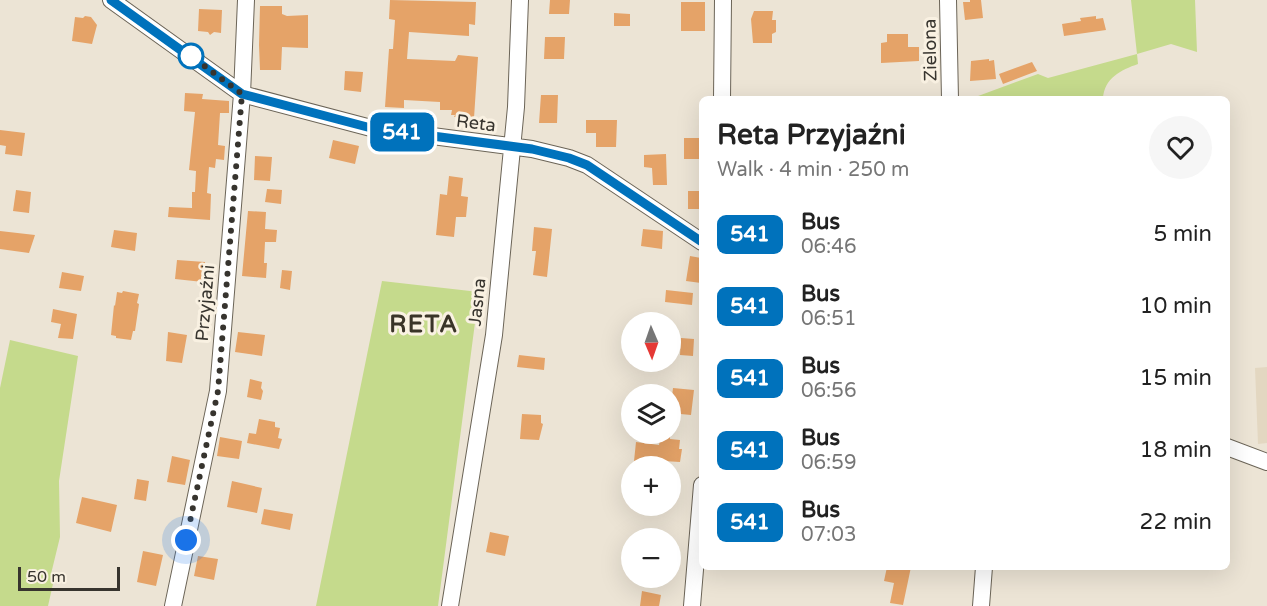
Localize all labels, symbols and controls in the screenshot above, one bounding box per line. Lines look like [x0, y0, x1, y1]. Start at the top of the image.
street label: Zielona [918, 18, 942, 82]
unlabelled marker [178, 43, 204, 69]
street label: Reta [455, 110, 497, 136]
line badge: 541 [368, 112, 436, 152]
button: heart [1149, 116, 1212, 179]
text: Reta Przyjaźni [717, 118, 906, 152]
text: 541 [382, 120, 422, 145]
text: Walk · 4 min · 250 m [717, 158, 909, 182]
text: Bus [801, 209, 840, 235]
text: 5 min [1153, 221, 1212, 247]
text: 541 [730, 222, 770, 247]
text: 06:46 [801, 235, 856, 259]
street label: Przyjaźni [191, 264, 219, 342]
street label: Jasna [464, 277, 490, 327]
text: Bus [801, 281, 840, 307]
text: 10 min [1140, 293, 1212, 319]
text: 541 [730, 294, 770, 319]
text: 06:51 [801, 307, 856, 331]
district label: RETA [389, 310, 459, 339]
north arrow [621, 312, 681, 372]
map controls [621, 312, 681, 588]
text: Bus [801, 353, 840, 379]
text: 15 min [1140, 365, 1212, 391]
text: 541 [730, 366, 770, 391]
text: 06:56 [801, 379, 856, 403]
button: layers [621, 384, 681, 444]
text: Bus [801, 425, 840, 451]
text: 18 min [1140, 437, 1212, 463]
text: 541 [730, 438, 770, 463]
text: 06:59 [801, 451, 856, 475]
button: + [621, 456, 681, 516]
text: Bus [801, 497, 840, 523]
text: 22 min [1140, 509, 1212, 535]
text: 541 [730, 510, 770, 535]
text: 07:03 [801, 523, 856, 547]
your location [171, 525, 201, 555]
button: − [621, 528, 681, 588]
scale bar [18, 564, 120, 592]
text: 50 m [27, 567, 66, 587]

